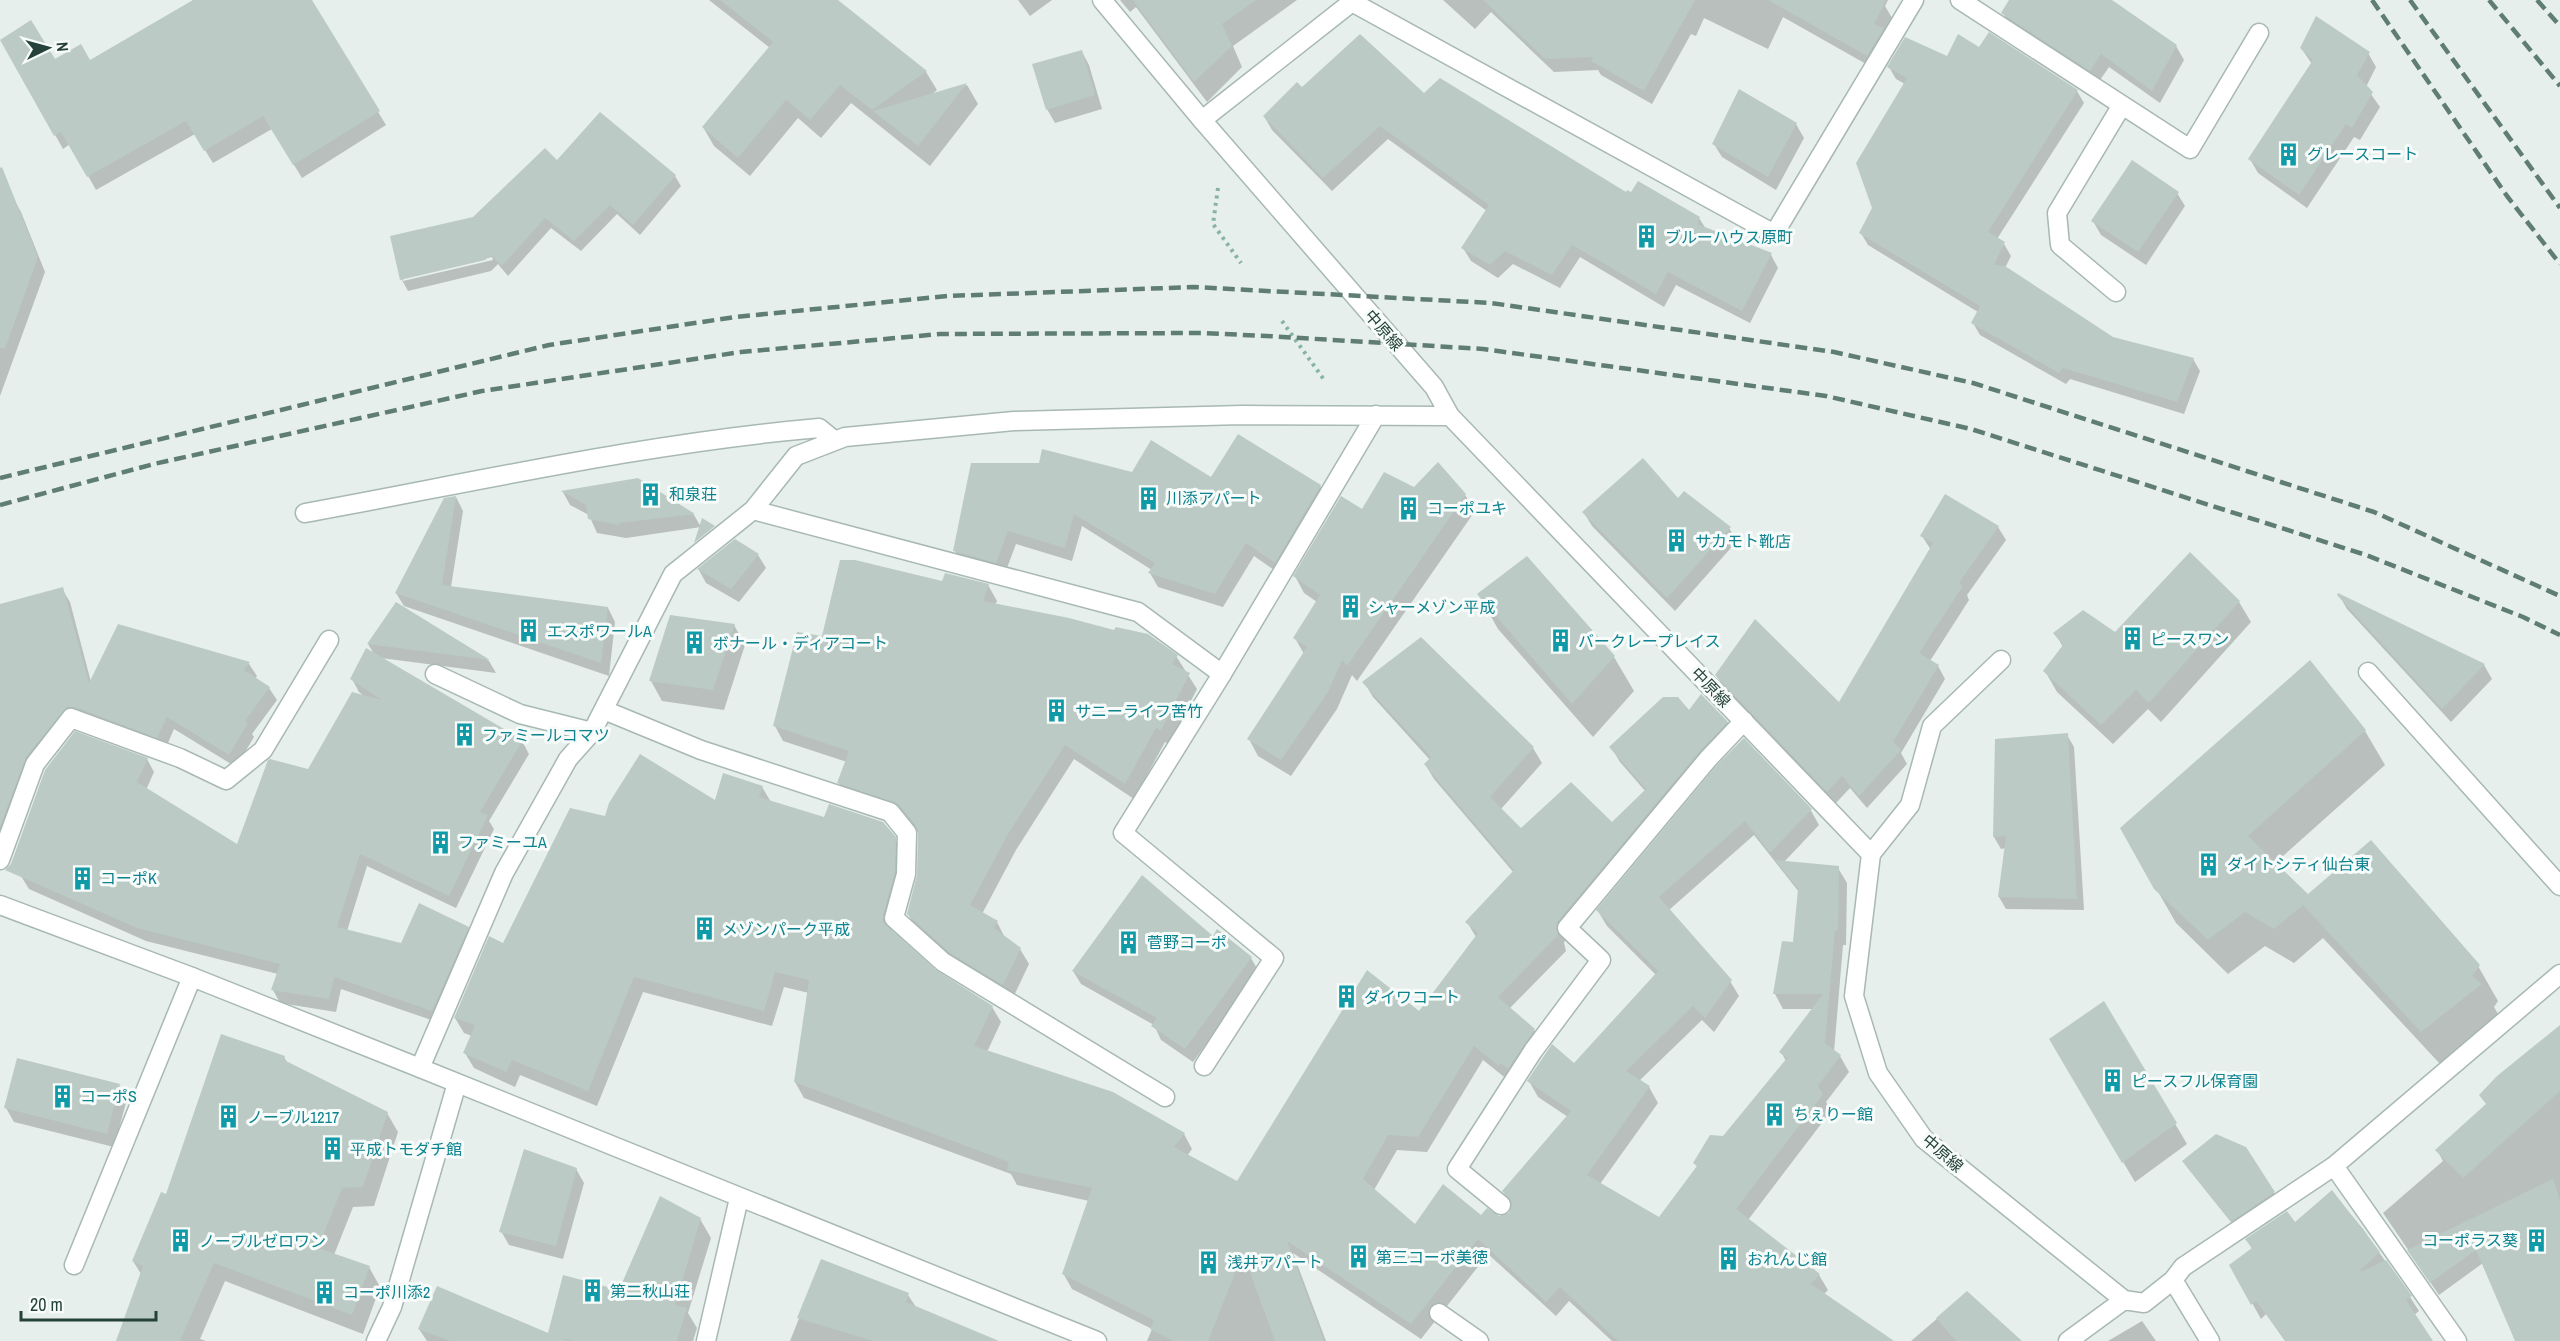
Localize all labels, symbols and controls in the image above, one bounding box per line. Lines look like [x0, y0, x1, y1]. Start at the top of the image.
north arrow [18, 18, 78, 78]
text: N [52, 41, 74, 52]
building icon: グレースコート [2276, 141, 2302, 167]
place label: グレースコート [2307, 143, 2418, 165]
building icon: ブルーハウス原町 [1634, 224, 1660, 250]
place label: ブルーハウス原町 [1665, 226, 1793, 248]
street label: 中原線 [1360, 305, 1408, 355]
building icon: 和泉荘 [638, 481, 664, 507]
place label: 和泉荘 [669, 483, 717, 505]
building icon: 川添アパート [1135, 485, 1161, 511]
place label: 川添アパート [1166, 487, 1262, 509]
building icon: コーポユキ [1396, 495, 1422, 521]
place label: コーポユキ [1427, 497, 1507, 519]
building icon: サカモト靴店 [1664, 528, 1690, 554]
place label: サカモト靴店 [1695, 530, 1791, 552]
building icon: シャーメゾン平成 [1337, 594, 1363, 620]
place label: シャーメゾン平成 [1368, 596, 1495, 618]
building icon: エスポワールA [516, 618, 542, 644]
place label: エスポワールA [547, 620, 652, 642]
building icon: ピースワン [2119, 626, 2145, 652]
building icon: バークレープレイス [1547, 628, 1573, 654]
place label: ピースワン [2150, 628, 2229, 650]
building icon: ボナール・ディアコート [682, 630, 708, 656]
place label: バークレープレイス [1578, 630, 1721, 652]
place label: ボナール・ディアコート [713, 632, 888, 654]
street label: 中原線 [1686, 662, 1736, 712]
building icon: サニーライフ苦竹 [1044, 698, 1070, 724]
place label: サニーライフ苦竹 [1075, 700, 1203, 722]
building icon: ファミールコマツ [451, 722, 477, 748]
place label: ファミールコマツ [482, 724, 610, 746]
building icon: ファミーユA [427, 829, 453, 855]
place label: ファミーユA [458, 831, 547, 853]
building icon: ダイトシティ仙台東 [2196, 851, 2222, 877]
place label: ダイトシティ仙台東 [2227, 853, 2370, 875]
building icon: コーポK [69, 865, 95, 891]
place label: コーポK [100, 867, 157, 889]
building icon: メゾンパーク平成 [691, 916, 717, 942]
place label: メゾンパーク平成 [722, 918, 850, 940]
building icon: 菅野コーポ [1116, 929, 1142, 955]
place label: 菅野コーポ [1147, 931, 1227, 953]
building icon: ダイワコート [1333, 984, 1359, 1010]
place label: ダイワコート [1364, 986, 1460, 1008]
building icon: ピースフル保育園 [2100, 1068, 2126, 1094]
place label: ピースフル保育園 [2131, 1070, 2258, 1092]
building icon: コーポS [49, 1083, 75, 1109]
place label: コーポS [80, 1085, 137, 1107]
building icon: ちぇりー館 [1762, 1101, 1788, 1127]
place label: ちぇりー館 [1793, 1103, 1873, 1125]
building icon: ノーブル1217 [216, 1104, 242, 1130]
place label: ノーブル1217 [247, 1106, 339, 1128]
street label: 中原線 [1918, 1129, 1968, 1177]
building icon: 平成トモダチ館 [319, 1136, 345, 1162]
place label: 平成トモダチ館 [350, 1138, 462, 1160]
building icon: コーポラス葵 [2523, 1227, 2549, 1253]
building icon: ノーブルゼロワン [168, 1228, 194, 1254]
place label: コーポラス葵 [2422, 1229, 2518, 1251]
place label: ノーブルゼロワン [199, 1230, 326, 1252]
building icon: 第三コーポ美徳 [1345, 1244, 1371, 1270]
place label: 第三コーポ美徳 [1376, 1246, 1488, 1268]
building icon: おれんじ館 [1716, 1246, 1742, 1272]
place label: おれんじ館 [1747, 1248, 1827, 1270]
building icon: 浅井アパート [1196, 1249, 1222, 1275]
place label: 浅井アパート [1227, 1251, 1323, 1273]
building icon: 第二秋山荘 [579, 1278, 605, 1304]
building icon: コーポ川添2 [312, 1279, 338, 1305]
place label: 第二秋山荘 [610, 1280, 690, 1302]
place label: コーポ川添2 [343, 1281, 430, 1303]
scale bar [21, 1284, 156, 1322]
text: 20 m [30, 1292, 63, 1317]

